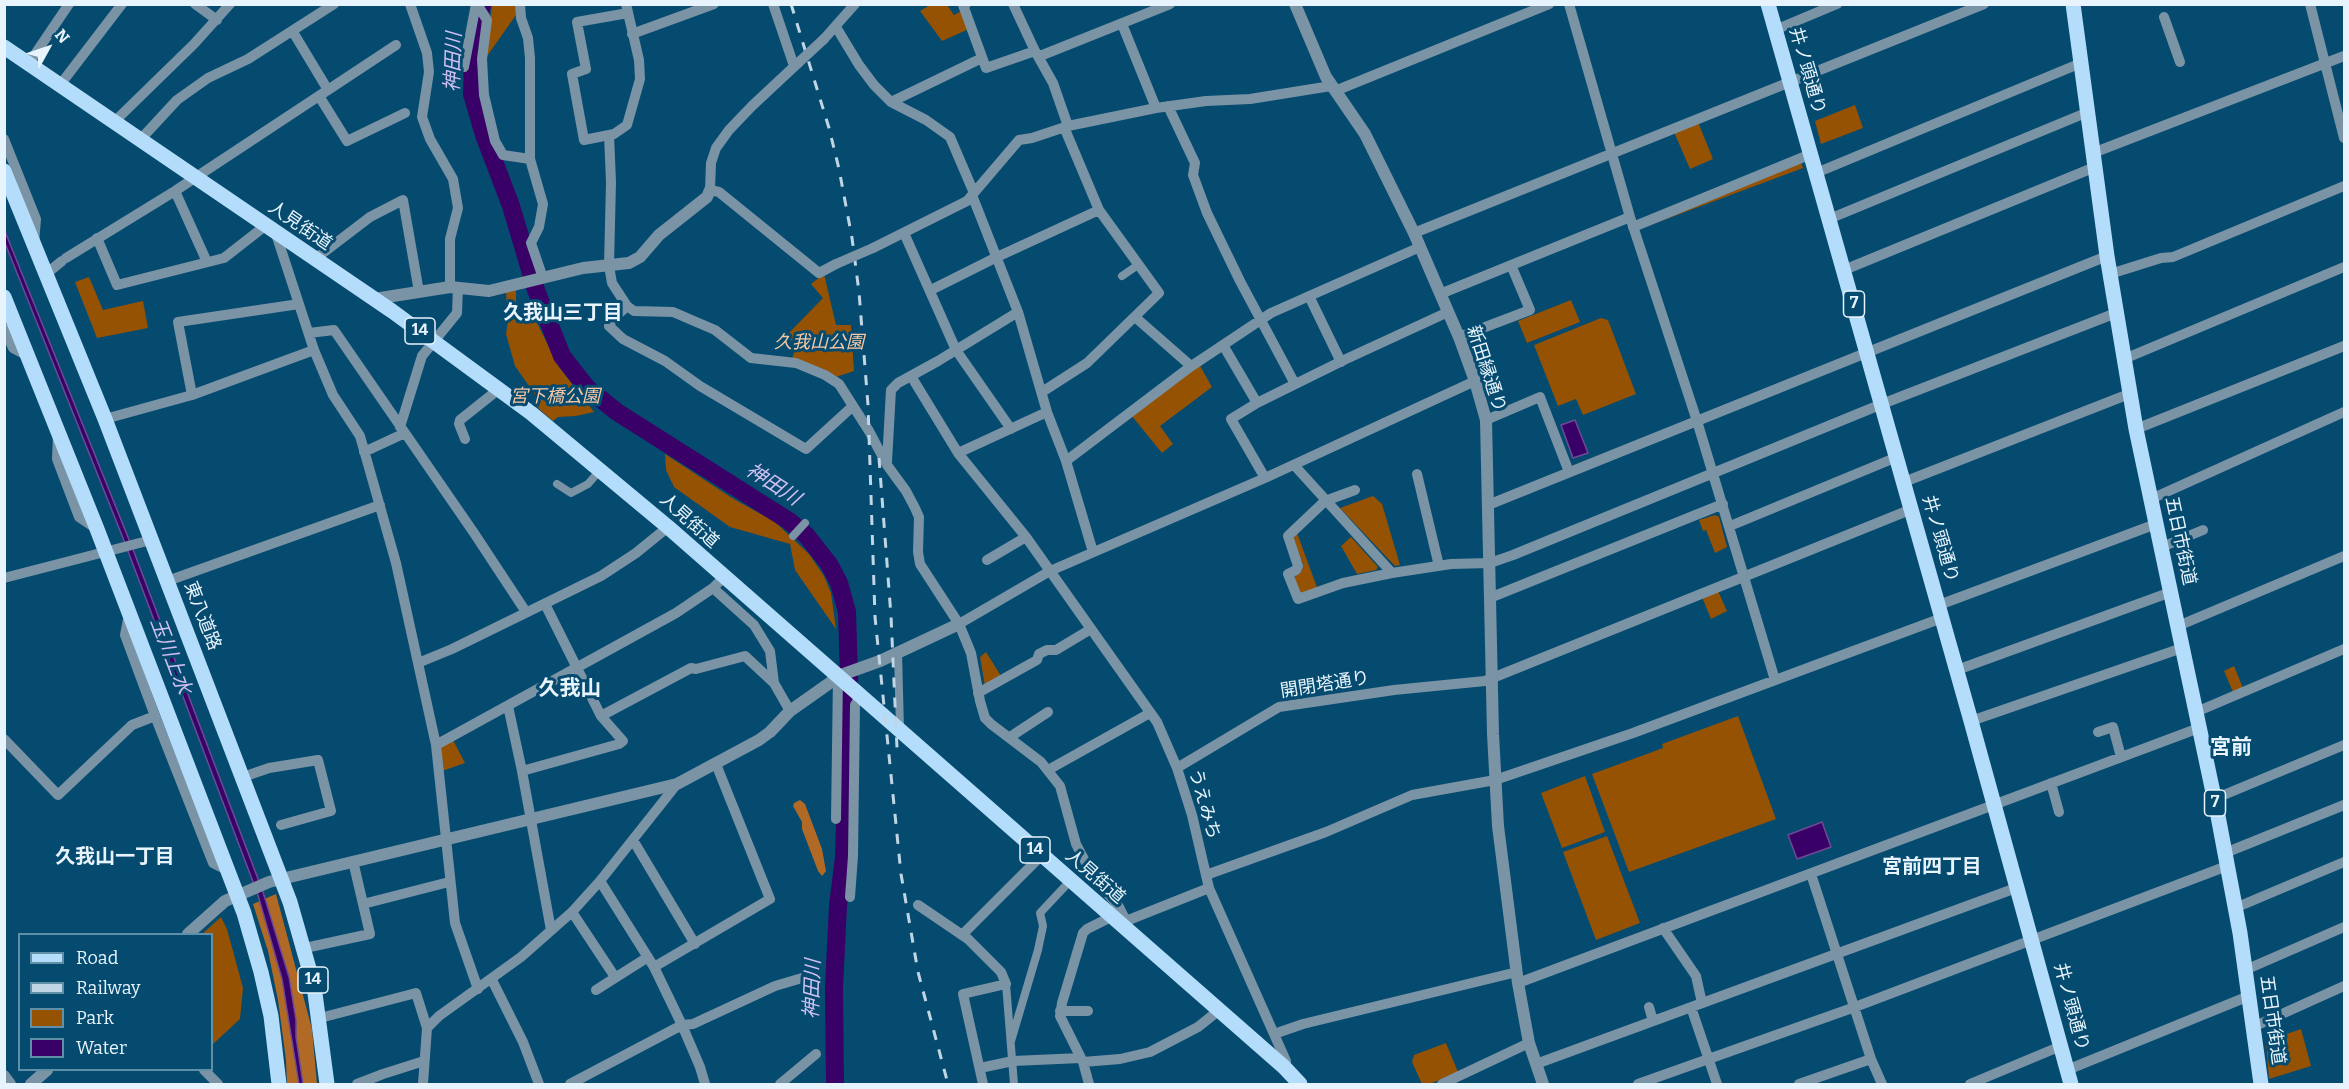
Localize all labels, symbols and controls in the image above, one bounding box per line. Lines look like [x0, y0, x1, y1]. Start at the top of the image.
north arrow [18, 18, 78, 78]
text: N [51, 25, 73, 47]
street label: 井ノ頭通り [1784, 25, 1830, 117]
water label: 神田川 [441, 32, 467, 92]
street label: 人見街道 [264, 197, 336, 255]
road number: 7 [1844, 291, 1864, 317]
district label: 久我山三丁目 [503, 301, 623, 325]
road number: 14 [405, 318, 435, 344]
street label: 新田縁通り [1462, 323, 1510, 415]
park label: 久我山公園 [774, 332, 864, 354]
park label: 宮下橋公園 [510, 386, 600, 408]
water label: 神田川 [741, 459, 805, 511]
street label: 人見街道 [655, 489, 723, 553]
street label: 井ノ頭通り [1917, 493, 1963, 585]
street label: 五日市街道 [2160, 495, 2200, 587]
street label: 東八道路 [179, 579, 225, 653]
water label: 玉川上水 [144, 614, 196, 698]
street label: 開閉塔通り [1279, 667, 1371, 703]
district label: 久我山 [539, 676, 601, 702]
district label: 宮前 [2210, 735, 2252, 761]
street label: うえみち [1184, 766, 1224, 842]
road number: 7 [2204, 790, 2226, 816]
road number: 14 [1020, 837, 1050, 863]
district label: 久我山一丁目 [55, 845, 175, 869]
street label: 人見街道 [1061, 845, 1129, 909]
district label: 宮前四丁目 [1882, 855, 1982, 879]
legend [18, 933, 213, 1071]
text: Road [76, 947, 118, 969]
water label: 神田川 [800, 959, 826, 1019]
street label: 井ノ頭通り [2049, 961, 2093, 1053]
road number: 14 [298, 967, 328, 993]
street label: 五日市街道 [2255, 974, 2289, 1066]
text: Railway [76, 977, 140, 999]
text: Park [76, 1007, 114, 1029]
text: Water [76, 1037, 127, 1059]

